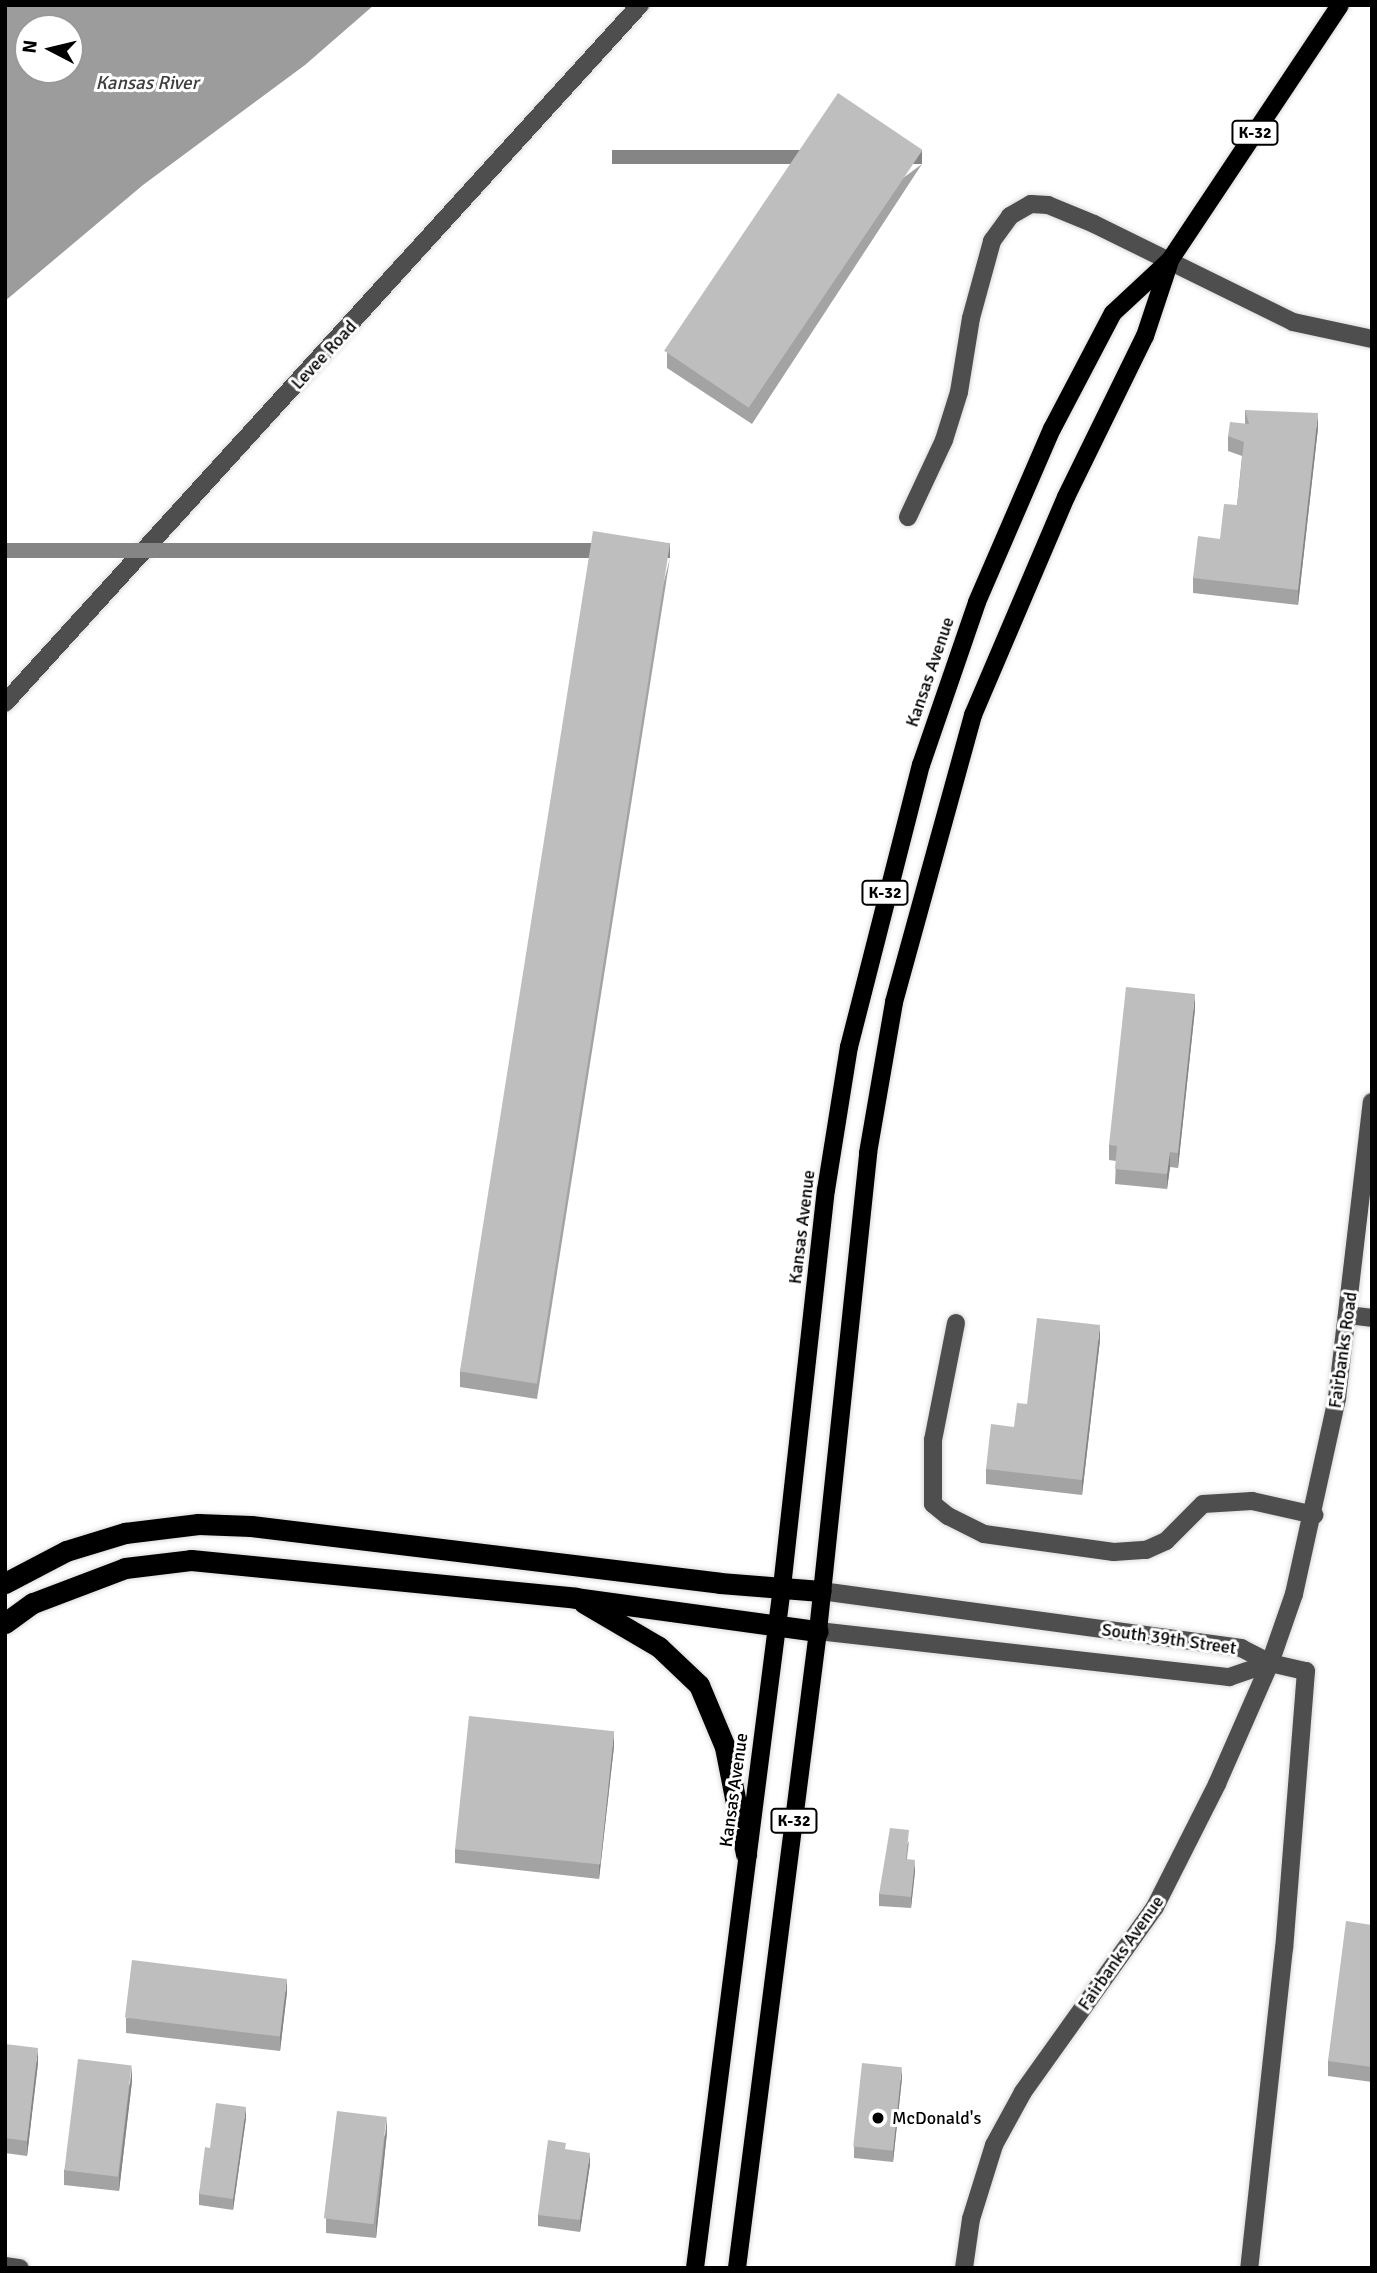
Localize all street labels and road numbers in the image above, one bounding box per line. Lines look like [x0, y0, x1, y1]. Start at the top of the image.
road number: K-32 [1230, 120, 1280, 146]
street label: Levee Road [287, 316, 361, 394]
street label: Kansas Avenue [901, 614, 959, 730]
road number: K-32 [860, 880, 910, 906]
street label: Kansas Avenue [784, 1169, 820, 1285]
street label: Fairbanks Road [1324, 1290, 1362, 1410]
street label: South 39th Street [1100, 1619, 1238, 1659]
street label: Kansas Avenue [715, 1732, 753, 1848]
road number: K-32 [770, 1809, 818, 1834]
street label: Fairbanks Avenue [1073, 1891, 1169, 2015]

